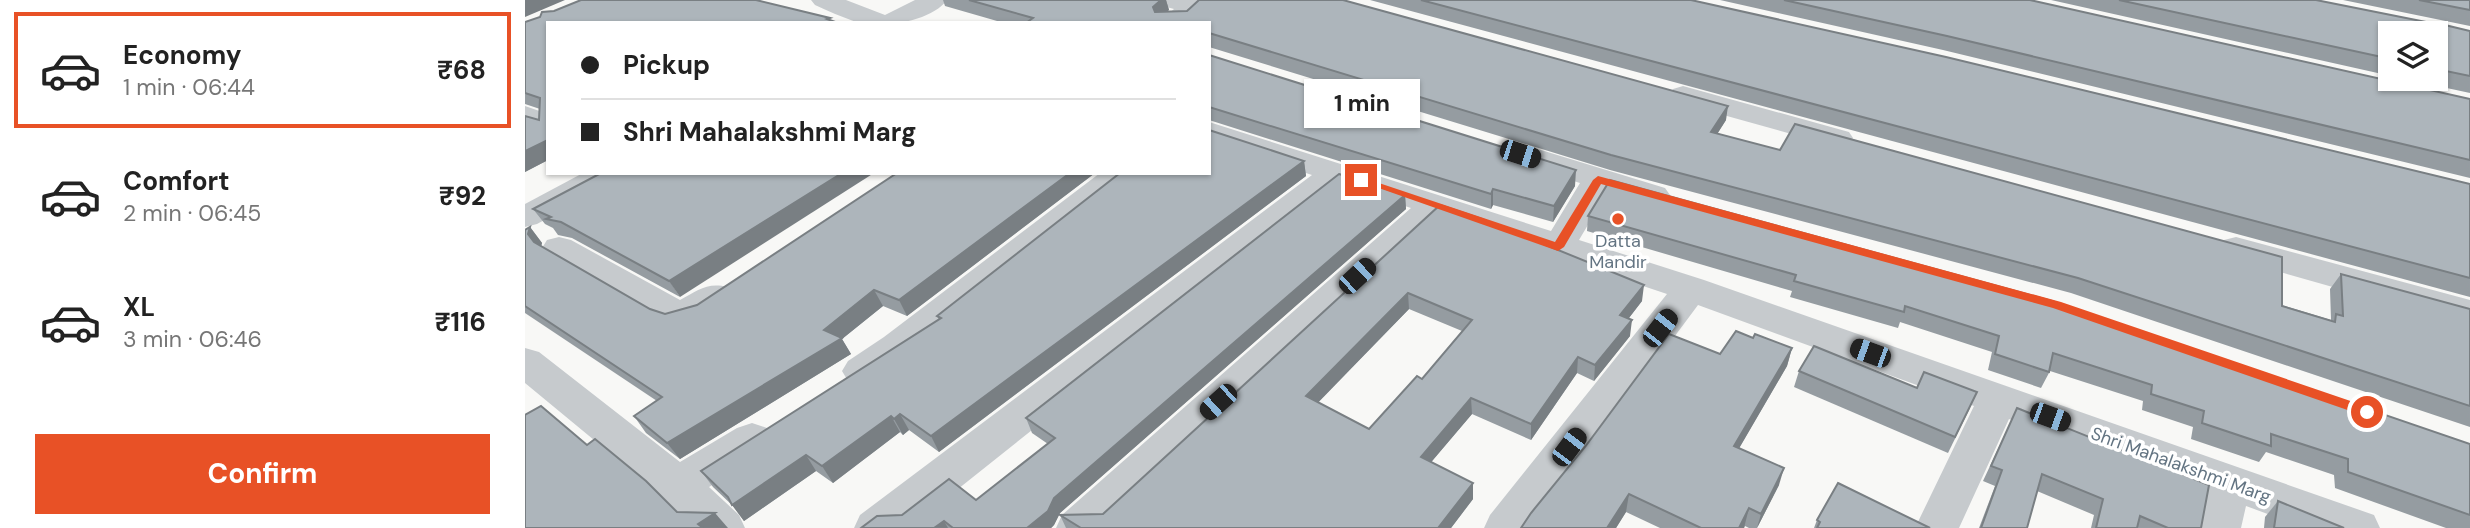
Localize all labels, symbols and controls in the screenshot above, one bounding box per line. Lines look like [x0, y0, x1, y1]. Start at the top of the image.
map controls [2378, 21, 2448, 91]
button: layers [2378, 21, 2448, 91]
text: Economy [123, 38, 241, 72]
icon: car [39, 39, 102, 102]
text: Pickup [623, 48, 710, 82]
text: ₹68 [437, 53, 486, 87]
text: 1 min · 06:44 [123, 72, 255, 102]
callout: 1 min [1303, 78, 1419, 128]
text: 1 min [1334, 88, 1390, 118]
text: Shri Mahalakshmi Marg [623, 115, 917, 149]
car [1497, 138, 1544, 170]
text: Comfort [123, 164, 229, 198]
route end [1345, 164, 1377, 196]
icon: car [39, 165, 102, 228]
text: ₹92 [439, 179, 486, 213]
text: 2 min · 06:45 [123, 198, 261, 228]
marker: Datta Mandir [1610, 211, 1626, 227]
place label: Datta Mandir [1589, 229, 1647, 274]
car [1335, 254, 1380, 298]
text: XL [123, 290, 155, 324]
icon: car [39, 291, 102, 354]
text: ₹116 [435, 305, 486, 339]
car [1639, 305, 1682, 351]
text: 3 min · 06:46 [123, 324, 262, 354]
car [1847, 336, 1894, 370]
car [1196, 380, 1241, 424]
route start [2351, 396, 2383, 428]
car [2027, 400, 2074, 434]
street label: Shri Mahalakshmi Marg [2088, 421, 2274, 509]
car [1548, 424, 1591, 470]
button: Confirm [35, 434, 490, 514]

